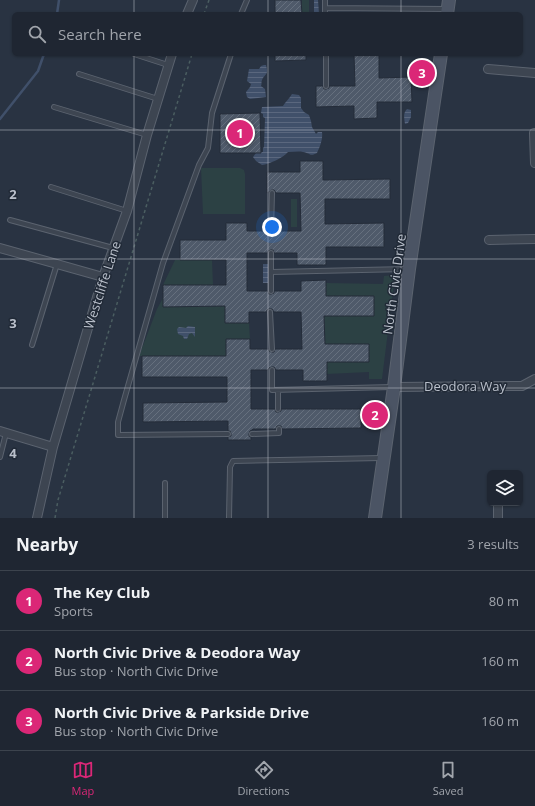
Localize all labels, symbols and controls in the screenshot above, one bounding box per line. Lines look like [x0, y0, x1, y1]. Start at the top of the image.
search box [12, 12, 523, 56]
icon: search [26, 23, 48, 45]
text: Search here [58, 24, 142, 44]
pin: 3 [409, 58, 435, 88]
pin: 1 [227, 118, 253, 148]
text: 2 [9, 185, 17, 203]
your location [262, 217, 282, 237]
street label: North Civic Drive [378, 232, 410, 336]
street label: Westcliffe Lane [79, 239, 125, 331]
text: 3 [9, 314, 17, 332]
street label: Deodora Way [424, 377, 506, 395]
pin: 2 [362, 400, 388, 430]
text: 4 [9, 444, 17, 462]
map controls [487, 470, 523, 506]
button: layers [487, 470, 523, 506]
text: Nearby [16, 533, 78, 556]
text: 3 results [467, 535, 519, 553]
text: The Key Club [54, 582, 150, 602]
text: 1 [25, 592, 33, 610]
text: 80 m [489, 592, 519, 610]
text: Sports [54, 602, 93, 620]
text: North Civic Drive & Deodora Way [54, 642, 300, 662]
text: 2 [25, 652, 33, 670]
text: 160 m [481, 652, 519, 670]
text: Bus stop · North Civic Drive [54, 662, 218, 680]
text: North Civic Drive & Parkside Drive [54, 702, 309, 722]
text: 3 [25, 712, 33, 730]
text: 160 m [481, 712, 519, 730]
text: Bus stop · North Civic Drive [54, 722, 218, 740]
tab: Map [72, 759, 94, 798]
tab: Directions [238, 759, 290, 798]
tab: Saved [433, 759, 463, 798]

